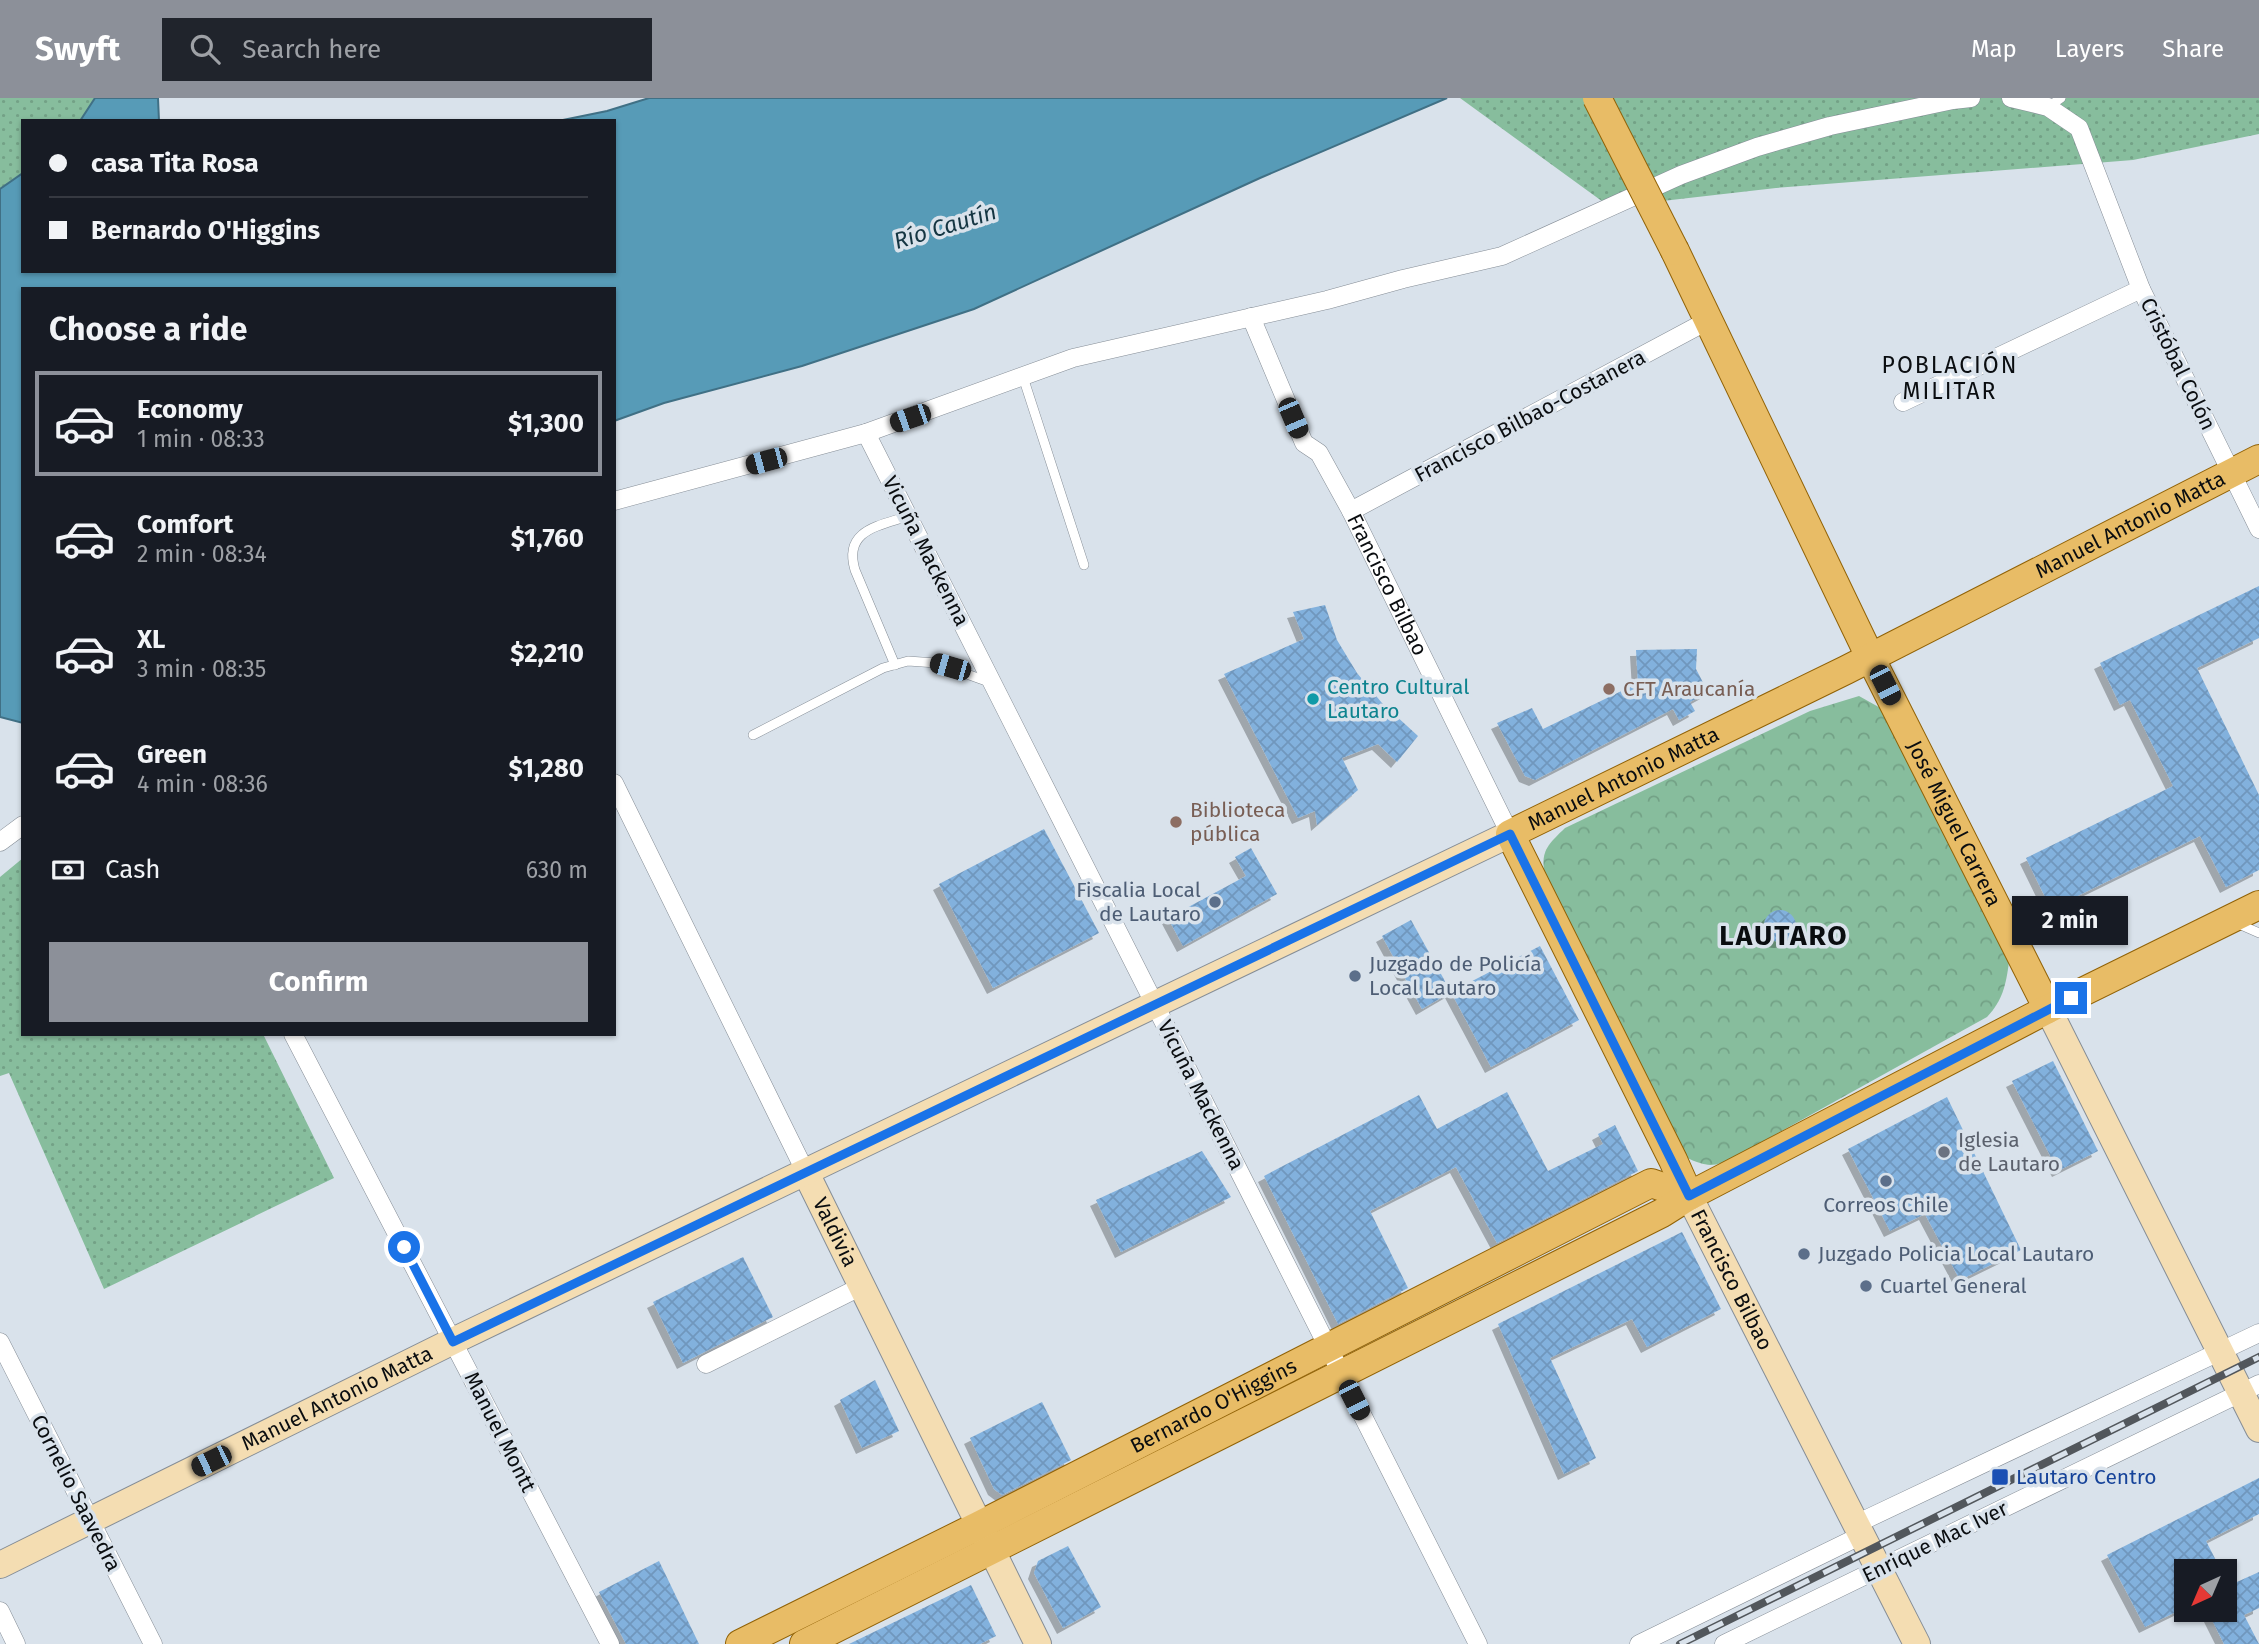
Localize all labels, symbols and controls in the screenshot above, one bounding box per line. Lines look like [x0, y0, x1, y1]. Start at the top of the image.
search box [162, 18, 652, 81]
text: Swyft [35, 29, 120, 69]
icon: search [186, 30, 224, 68]
text: Search here [242, 34, 381, 65]
text: Map [1971, 35, 2017, 63]
text: Layers [2055, 35, 2124, 63]
text: Share [2162, 35, 2224, 63]
text: casa Tita Rosa [91, 148, 259, 179]
water label: Río Cautín [890, 197, 1000, 255]
text: Bernardo O'Higgins [91, 215, 320, 246]
street label: Cristóbal Colón [2135, 293, 2221, 435]
text: Choose a ride [49, 310, 247, 348]
street label: Francisco Bilbao-Costanera [1410, 344, 1650, 488]
district label: POBLACIÓN MILITAR [1882, 350, 2018, 405]
icon: car [53, 392, 116, 455]
text: Economy [137, 394, 243, 425]
car [1276, 395, 1311, 441]
car [887, 401, 934, 435]
text: $1,300 [508, 408, 584, 439]
text: 1 min · 08:33 [137, 425, 265, 453]
car [743, 445, 790, 477]
street label: Manuel Antonio Matta [2031, 465, 2230, 584]
street label: Vicuña Mackenna [877, 472, 975, 630]
icon: car [53, 507, 116, 570]
text: Comfort [137, 509, 233, 540]
street label: Francisco Bilbao [1341, 509, 1433, 660]
text: $1,760 [511, 523, 584, 554]
text: 2 min · 08:34 [137, 540, 267, 568]
icon: car [53, 622, 116, 685]
text: XL [137, 624, 165, 655]
text: $2,210 [510, 638, 584, 669]
car [927, 651, 974, 683]
text: 3 min · 08:35 [137, 655, 266, 683]
car [1867, 662, 1904, 708]
place label: Centro Cultural Lautaro [1327, 674, 1469, 724]
place label: CFT Araucanía [1623, 676, 1755, 702]
marker: CFT Araucanía [1601, 681, 1617, 697]
marker: Centro Cultural Lautaro [1305, 691, 1321, 707]
street label: Manuel Antonio Matta [1523, 721, 1723, 836]
street label: José Miguel Carrera [1901, 736, 2007, 911]
icon: car [53, 737, 116, 800]
text: Green [137, 739, 207, 770]
text: $1,280 [509, 753, 584, 784]
text: 4 min · 08:36 [137, 770, 268, 798]
place label: Biblioteca pública [1190, 797, 1285, 847]
marker: Biblioteca pública [1168, 814, 1184, 830]
icon: cash [49, 851, 87, 889]
text: Cash [105, 854, 161, 885]
text: 630 m [526, 856, 588, 884]
place label: Fiscalia Local de Lautaro [1076, 877, 1201, 927]
marker: Fiscalia Local de Lautaro [1207, 894, 1223, 910]
callout: 2 min [2013, 897, 2129, 946]
text: 2 min [2042, 906, 2098, 934]
district label: LAUTARO [1719, 919, 1849, 952]
button: Confirm [49, 942, 588, 1022]
place label: Juzgado de Policía Local Lautaro [1369, 951, 1542, 1001]
marker: Juzgado de Policía Local Lautaro [1347, 968, 1363, 984]
route end [2055, 982, 2087, 1014]
street label: Vicuña Mackenna [1152, 1016, 1250, 1174]
place label: Iglesia de Lautaro [1958, 1127, 2060, 1177]
marker: Iglesia de Lautaro [1936, 1144, 1952, 1160]
marker: Correos Chile [1878, 1173, 1894, 1189]
place label: Correos Chile [1823, 1192, 1949, 1218]
street label: Valdivia [807, 1193, 863, 1271]
street label: Francisco Bilbao [1685, 1205, 1778, 1355]
route start [388, 1231, 420, 1263]
place label: Juzgado Policia Local Lautaro [1818, 1241, 2094, 1267]
marker: Juzgado Policia Local Lautaro [1796, 1246, 1812, 1262]
place label: Cuartel General [1880, 1273, 2027, 1299]
marker: Cuartel General [1858, 1278, 1874, 1294]
street label: Manuel Antonio Matta [237, 1340, 437, 1456]
street label: Bernardo O'Higgins [1126, 1353, 1301, 1459]
street label: Manuel Montt [459, 1368, 542, 1497]
car [1336, 1377, 1373, 1423]
street label: Cornelio Saavedra [25, 1410, 127, 1576]
car [188, 1442, 235, 1480]
place label: Lautaro Centro [2016, 1464, 2156, 1490]
marker: Lautaro Centro [1990, 1467, 2010, 1487]
street label: Enrique Mac Iver [1858, 1496, 2012, 1588]
north arrow [2174, 1559, 2236, 1622]
map controls [2174, 1559, 2237, 1622]

